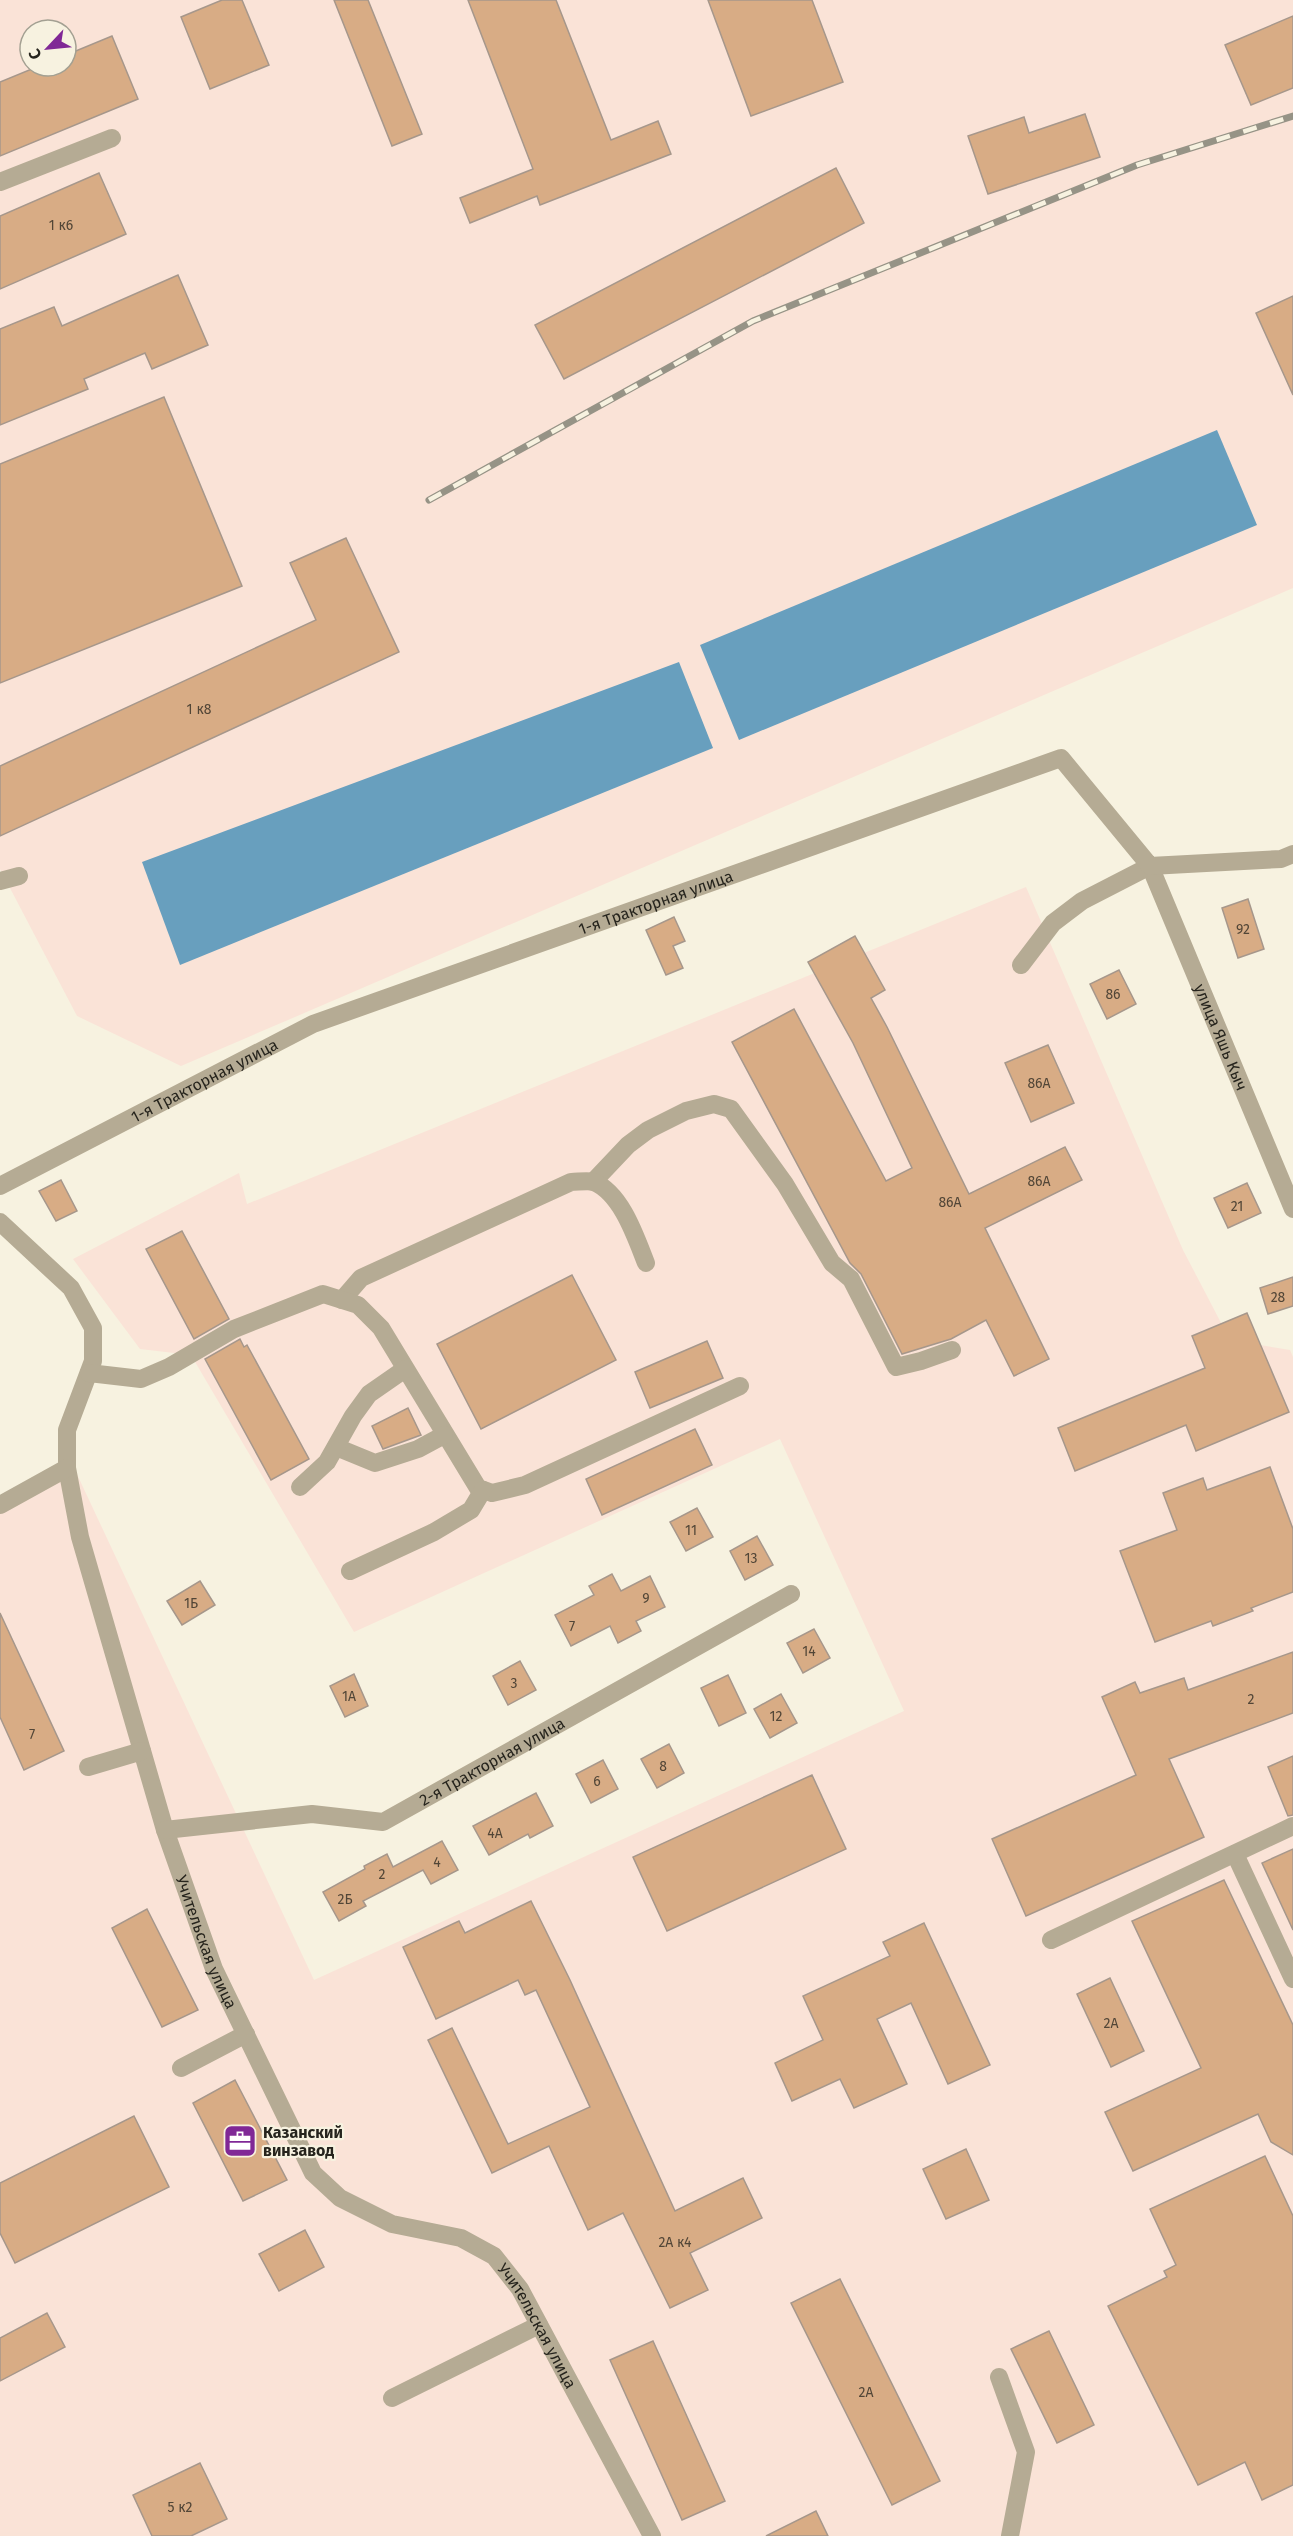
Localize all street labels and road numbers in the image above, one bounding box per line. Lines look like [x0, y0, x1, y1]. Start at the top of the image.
street label: 1-я Тракторная улица [576, 866, 735, 939]
street label: улица Яшь Кыч [1190, 981, 1252, 1093]
street label: 1-я Тракторная улица [128, 1035, 281, 1127]
street label: 2-я Тракторная улица [416, 1713, 568, 1810]
street label: Учительская улица [172, 1873, 241, 2012]
street label: Учительская улица [493, 2259, 580, 2392]

